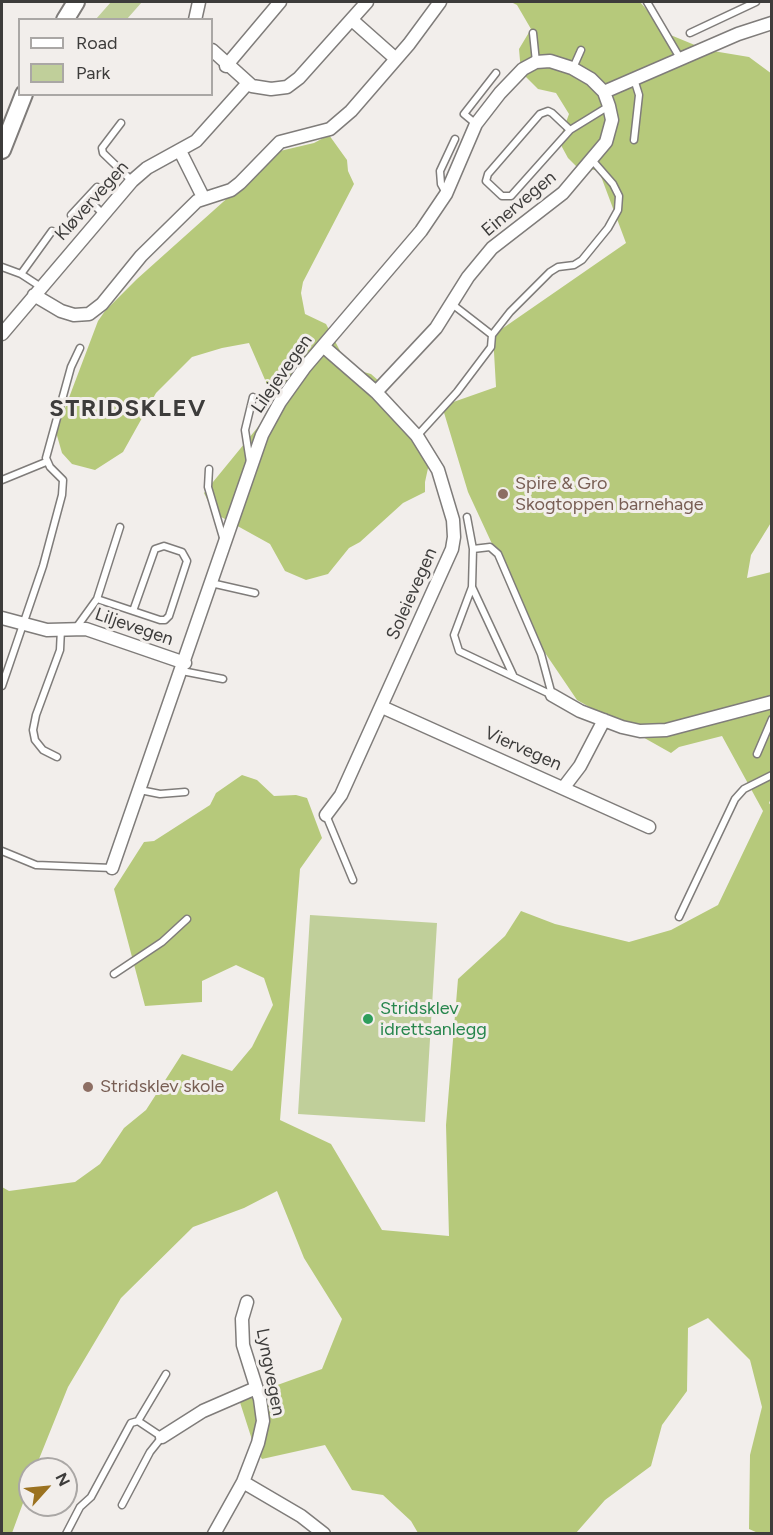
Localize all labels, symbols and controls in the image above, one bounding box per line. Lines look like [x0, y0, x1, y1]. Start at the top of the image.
legend [18, 18, 213, 96]
text: Road [76, 32, 117, 54]
text: Park [76, 62, 110, 84]
street label: Kløvervegen [51, 157, 133, 245]
street label: Einervegen [478, 167, 560, 241]
street label: Lilejevegen [247, 330, 317, 418]
district label: STRIDSKLEV [49, 395, 207, 423]
place label: Spire & Gro Skogtoppen barnehage [515, 473, 704, 516]
marker: Spire & Gro Skogtoppen barnehage [496, 487, 510, 501]
street label: Soleievegen [382, 545, 442, 643]
street label: Liljevegen [92, 604, 176, 650]
street label: Viervegen [481, 722, 565, 776]
place label: Stridsklev idrettsanlegg [380, 998, 487, 1040]
marker: Stridsklev idrettsanlegg [361, 1012, 375, 1026]
place label: Stridsklev skole [100, 1076, 224, 1098]
marker: Stridsklev skole [81, 1080, 95, 1094]
street label: Lyngvegen [251, 1326, 289, 1418]
north arrow [18, 1457, 78, 1517]
text: N [51, 1470, 74, 1489]

